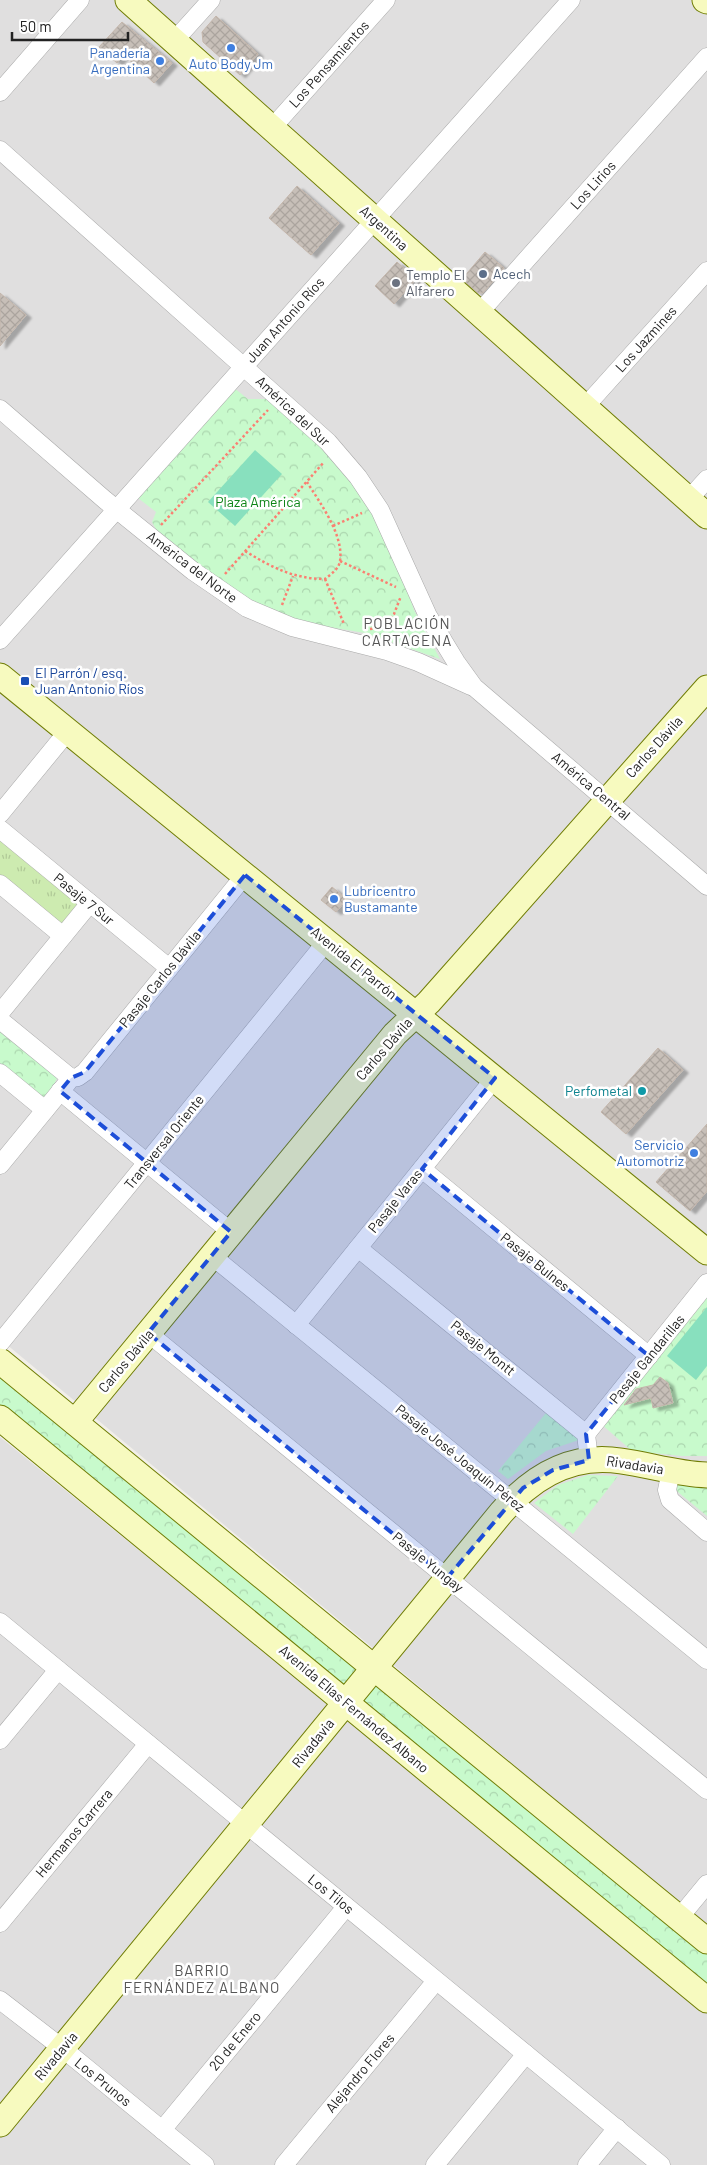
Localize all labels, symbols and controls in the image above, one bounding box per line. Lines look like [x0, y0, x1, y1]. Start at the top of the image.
scale bar [12, 10, 129, 42]
street label: Los Pensamientos [285, 16, 372, 111]
text: 50 m [20, 17, 52, 35]
marker: Auto Body Jm [225, 42, 237, 54]
place label: Panadería Argentina [90, 44, 150, 77]
marker: Panadería Argentina [154, 55, 166, 67]
place label: Auto Body Jm [189, 55, 273, 72]
street label: Los Lirios [566, 157, 619, 213]
street label: Argentina [357, 201, 412, 254]
place label: Acech [493, 265, 531, 282]
place label: Templo El Alfarero [406, 266, 465, 299]
marker: Acech [477, 268, 489, 280]
street label: Juan Antonio Ríos [242, 273, 328, 366]
marker: Templo El Alfarero [390, 277, 402, 289]
street label: Los Jazmines [611, 302, 680, 375]
street label: América del Sur [253, 372, 334, 449]
park label: Plaza América [215, 493, 301, 510]
street label: América del Norte [144, 527, 241, 606]
district label: POBLACIÓN CARTAGENA [362, 614, 452, 649]
place label: El Parrón / esq. Juan Antonio Ríos [35, 664, 144, 697]
marker: El Parrón / esq. Juan Antonio Ríos [19, 675, 31, 687]
street label: Carlos Dávila [621, 712, 686, 781]
street label: América Central [549, 748, 634, 823]
street label: Pasaje 7 Sur [51, 869, 118, 928]
place label: Lubricentro Bustamante [344, 882, 418, 915]
marker: Lubricentro Bustamante [328, 893, 340, 905]
street label: Avenida El Parrón [308, 923, 401, 1002]
street label: Pasaje Carlos Dávila [115, 927, 204, 1031]
street label: Carlos Dávila [352, 1014, 415, 1083]
place label: Perfometal [565, 1082, 632, 1099]
marker: Perfometal [636, 1085, 648, 1097]
street label: Transversal Oriente [120, 1091, 207, 1192]
place label: Servicio Automotriz [616, 1136, 684, 1169]
marker: Servicio Automotriz [688, 1147, 700, 1159]
street label: Pasaje Varas [364, 1165, 426, 1236]
street label: Pasaje Bulnes [497, 1229, 573, 1295]
street label: Pasaje Gandarillas [605, 1310, 688, 1407]
street label: Pasaje Montt [448, 1316, 519, 1379]
street label: Carlos Dávila [94, 1326, 157, 1396]
street label: Pasaje José Joaquín Pérez [392, 1400, 528, 1515]
street label: Rivadavia [605, 1452, 665, 1477]
street label: Pasaje Yungay [389, 1528, 468, 1596]
street label: Avenida Elías Fernández Albano [276, 1641, 433, 1776]
street label: Rivadavia [288, 1715, 337, 1771]
street label: Hermanos Carrera [32, 1785, 116, 1880]
street label: Los Tilos [305, 1870, 358, 1917]
district label: BARRIO FERNÁNDEZ ALBANO [124, 1961, 280, 1996]
street label: 20 de Enero [205, 2008, 264, 2074]
street label: Rivadavia [30, 2028, 81, 2083]
street label: Alejandro Flores [322, 2029, 398, 2116]
street label: Los Prunos [72, 2054, 135, 2110]

